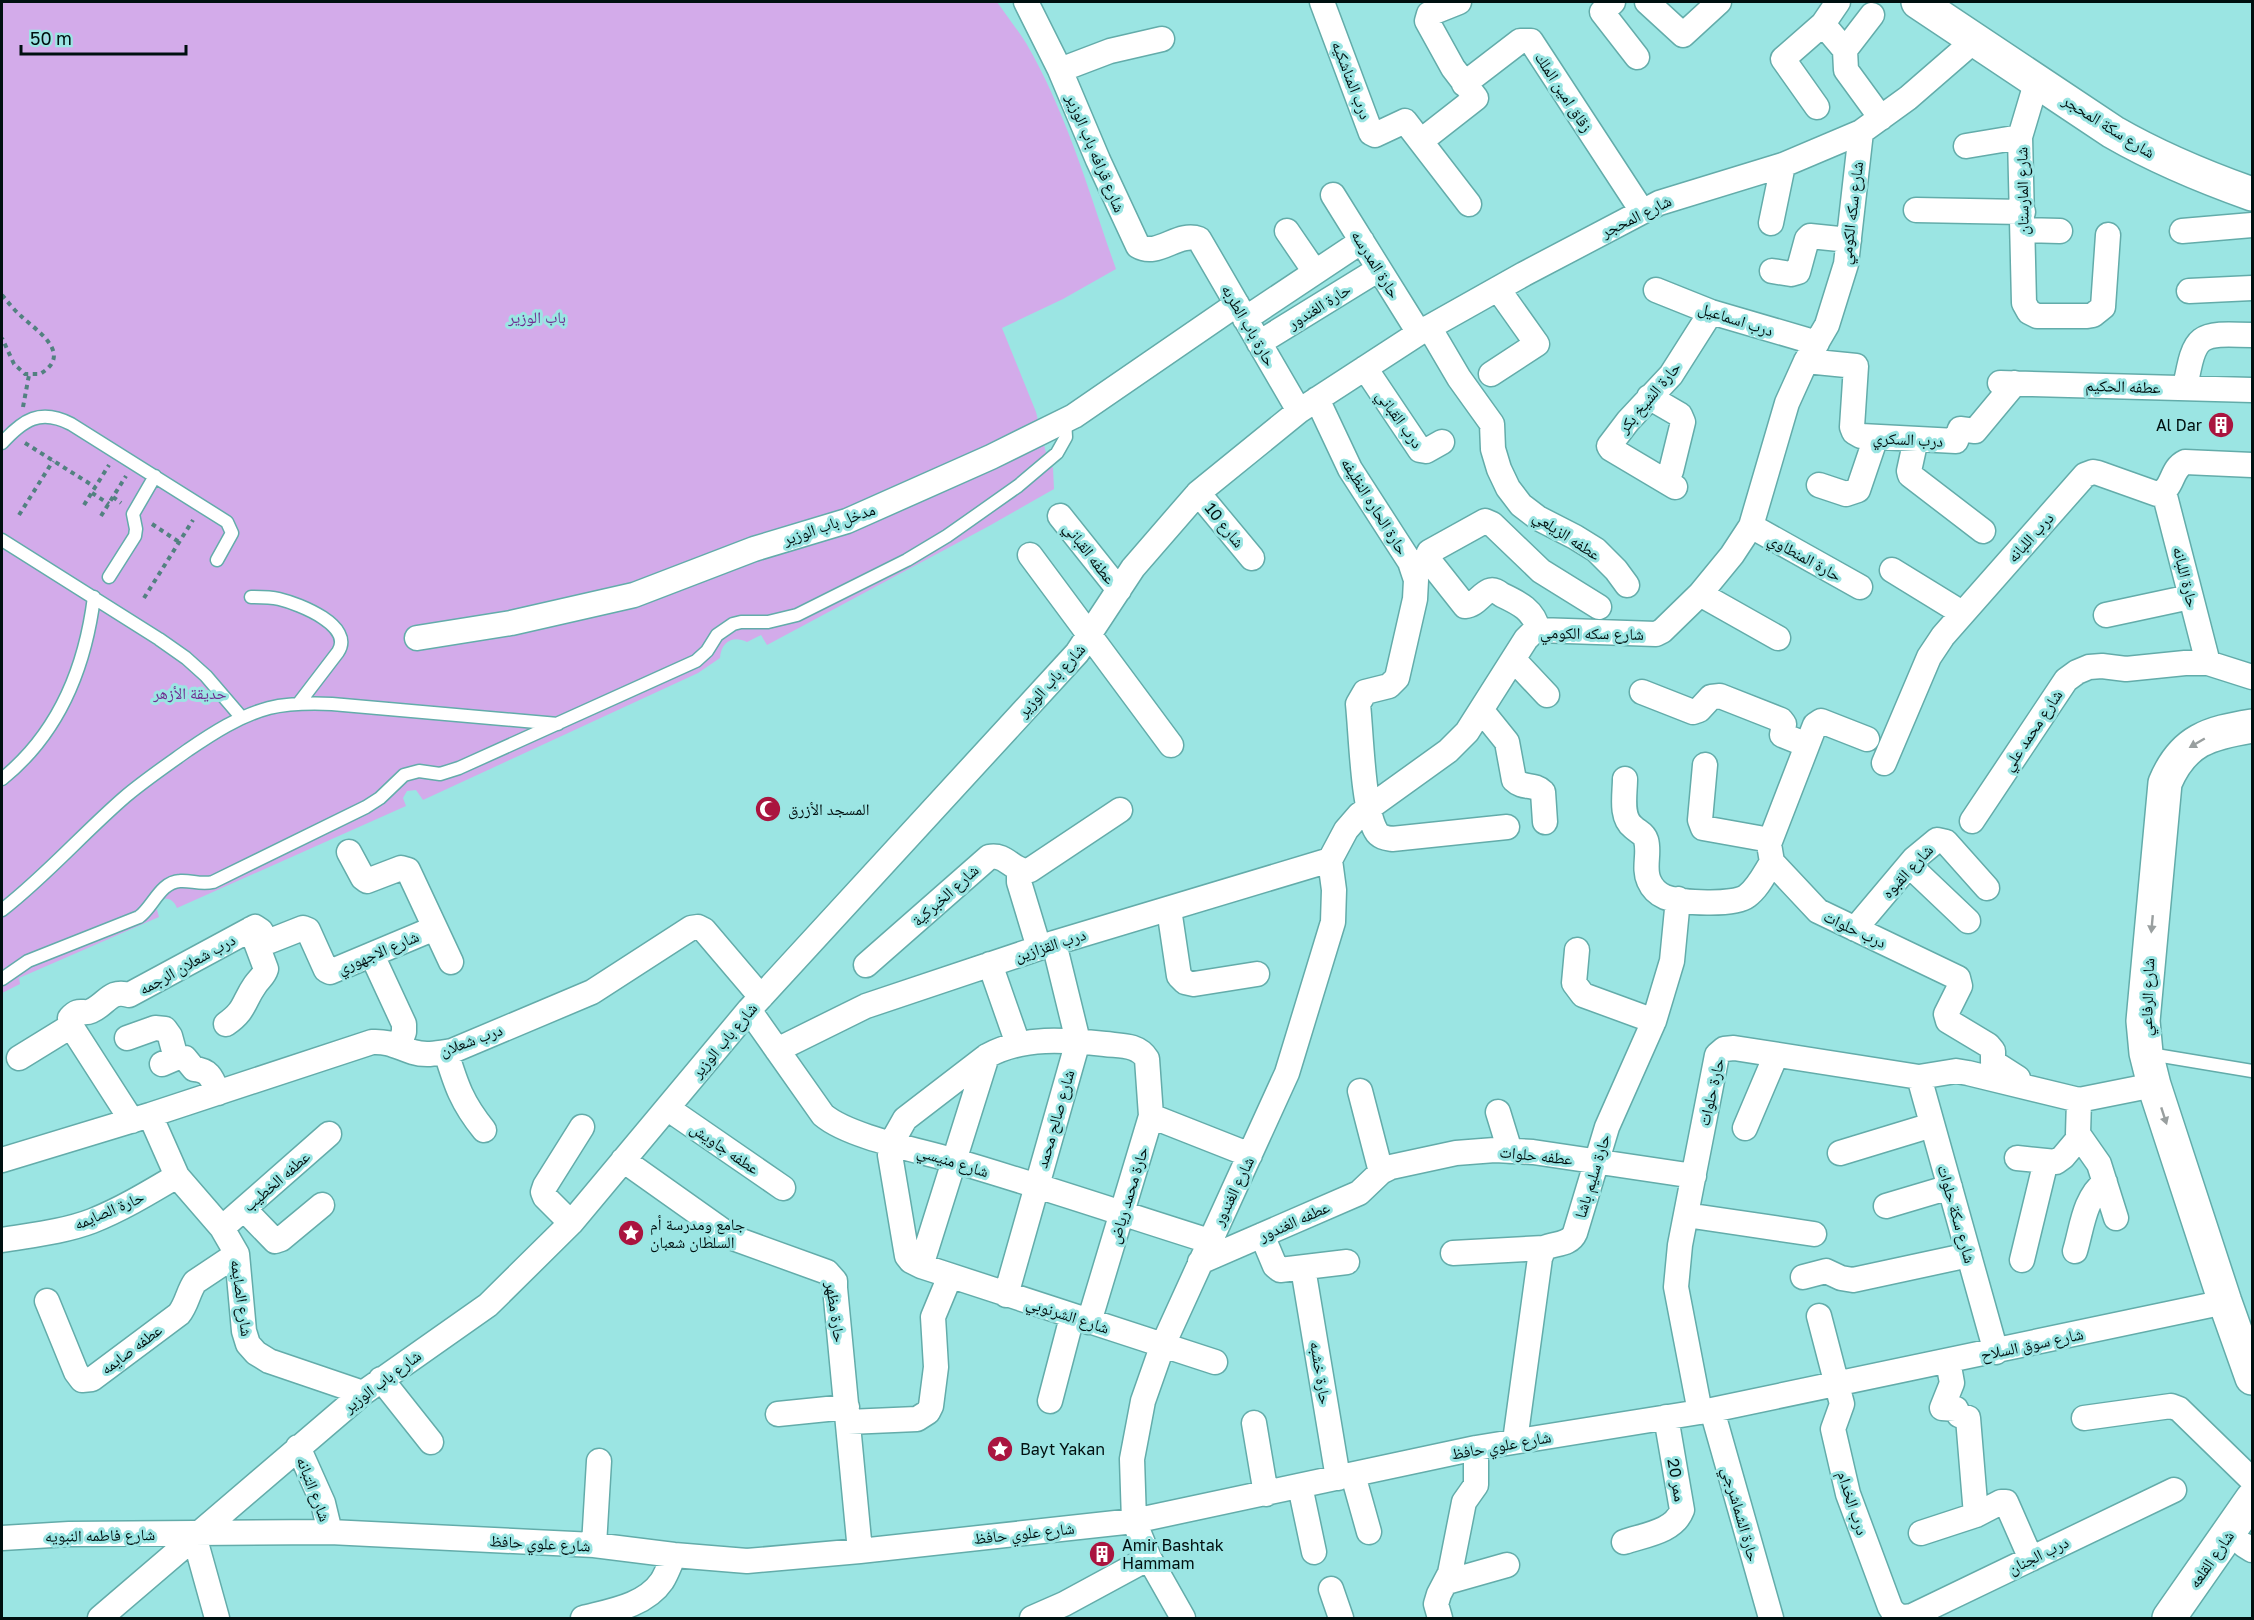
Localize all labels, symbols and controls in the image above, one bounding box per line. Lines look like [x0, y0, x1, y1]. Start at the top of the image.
scale bar [21, 18, 186, 56]
text: 50 m [30, 27, 72, 49]
street label: درب المناشكيه [1328, 38, 1376, 122]
street label: زقاق امين الملك [1530, 48, 1597, 136]
street label: شارع سكة المحجر [2058, 89, 2159, 163]
street label: شارع قرافه باب الوزير [1061, 90, 1130, 216]
street label: شارع المارستان [2011, 147, 2034, 235]
street label: شارع سكه الكومي [1835, 160, 1870, 266]
street label: شارع المحجر [1597, 190, 1675, 243]
street label: حارة المدرسه [1347, 226, 1405, 302]
street label: حارة الغندور [1283, 279, 1354, 334]
street label: حارة باب الطربه [1218, 281, 1280, 369]
street label: درب اسماعيل [1696, 298, 1776, 341]
park label: باب الوزير [507, 307, 566, 327]
street label: حارة الشيخ بكر [1613, 357, 1686, 438]
street label: عطفه الحكيم [2085, 375, 2161, 398]
street label: درب القباني [1370, 386, 1428, 454]
building icon: Al Dar [2206, 410, 2236, 440]
place label: Al Dar [2156, 415, 2202, 435]
street label: درب السكري [1872, 427, 1944, 454]
street label: حارة الحاره النظيفه [1337, 454, 1413, 558]
street label: شارع 10 [1200, 498, 1249, 552]
street label: مدخل باب الوزير [779, 499, 878, 550]
street label: عطفه الزيلعي [1528, 506, 1604, 567]
street label: درب اللبانه [2002, 508, 2058, 566]
street label: عطفه القباني [1057, 518, 1120, 590]
street label: حارة المنطاوي [1763, 529, 1845, 588]
street label: حارة اللبانه [2169, 544, 2203, 610]
street label: شارع سكه الكومي [1540, 622, 1644, 647]
street label: شارع باب الوزير [1012, 639, 1090, 722]
park label: حديقة الأزهر [152, 683, 227, 703]
street label: شارع محمد علي [1998, 686, 2069, 776]
one-way arrow [2188, 738, 2205, 748]
mosque icon: المسجد الأزرق [753, 794, 783, 824]
place label: المسجد الأزرق [788, 799, 869, 820]
street label: شارع القبوه [1877, 840, 1938, 903]
street label: شارع الخبركية [907, 860, 983, 931]
street label: درب حلوات [1820, 906, 1890, 952]
one-way arrow [2147, 915, 2157, 934]
street label: درب القزازين [1012, 924, 1089, 967]
street label: شارع الاجهوري [334, 926, 423, 981]
street label: درب شعلان الرجمه [135, 929, 239, 1000]
street label: شارع الرفاعي [2136, 958, 2161, 1036]
street label: شارع باب الوزير [686, 998, 762, 1083]
street label: درب شعلان [437, 1019, 506, 1062]
street label: حارة حلوات [1694, 1056, 1728, 1128]
street label: شارع صالح محمد [1031, 1068, 1080, 1171]
one-way arrow [2160, 1107, 2170, 1125]
street label: عطفه جاويش [686, 1118, 763, 1179]
street label: حارة سليم باشا [1570, 1132, 1615, 1221]
street label: شارع منيسي [914, 1141, 991, 1184]
street label: عطفه حلوات [1498, 1141, 1574, 1169]
street label: حارة محمد رياض [1104, 1144, 1153, 1246]
street label: عطفه الخطيب [238, 1146, 314, 1216]
street label: شارع الغندور [1207, 1153, 1259, 1230]
street label: شارع سكة حلوات [1932, 1163, 1981, 1266]
street label: حارة الصايمه [71, 1186, 147, 1234]
street label: عطفه الغندور [1255, 1197, 1332, 1246]
place label: جامع ومدرسة أم السلطان شعبان [650, 1214, 745, 1253]
place icon: جامع ومدرسة أم السلطان شعبان [616, 1218, 646, 1248]
street label: شارع الصايمه [226, 1258, 257, 1338]
street label: حارة مظهر [822, 1279, 850, 1344]
street label: شارع الشرنوبي [1023, 1292, 1112, 1341]
street label: عطفه صايمه [96, 1319, 166, 1379]
street label: شارع سوق السلاح [1979, 1323, 2085, 1366]
street label: حارة خشبه [1306, 1340, 1336, 1406]
street label: شارع باب الوزير [338, 1345, 425, 1418]
street label: شارع علوي حافظ [1449, 1426, 1553, 1467]
place icon: Bayt Yakan [985, 1434, 1015, 1464]
place label: Bayt Yakan [1020, 1439, 1105, 1459]
street label: شارع التبانه [292, 1454, 335, 1525]
street label: ممر 20 [1663, 1457, 1691, 1503]
street label: حارة الشماشرجي [1715, 1464, 1764, 1564]
street label: درب الخدام [1832, 1468, 1873, 1538]
street label: شارع علوي حافظ [973, 1518, 1076, 1551]
street label: شارع فاطمه النبويه [45, 1524, 155, 1547]
street label: شارع القلعه [2184, 1526, 2239, 1592]
street label: شارع علوي حافظ [489, 1530, 591, 1559]
street label: درب الجنان [2004, 1532, 2072, 1579]
place label: Amir Bashtak Hammam [1122, 1535, 1224, 1573]
building icon: Amir Bashtak Hammam [1087, 1539, 1117, 1569]

